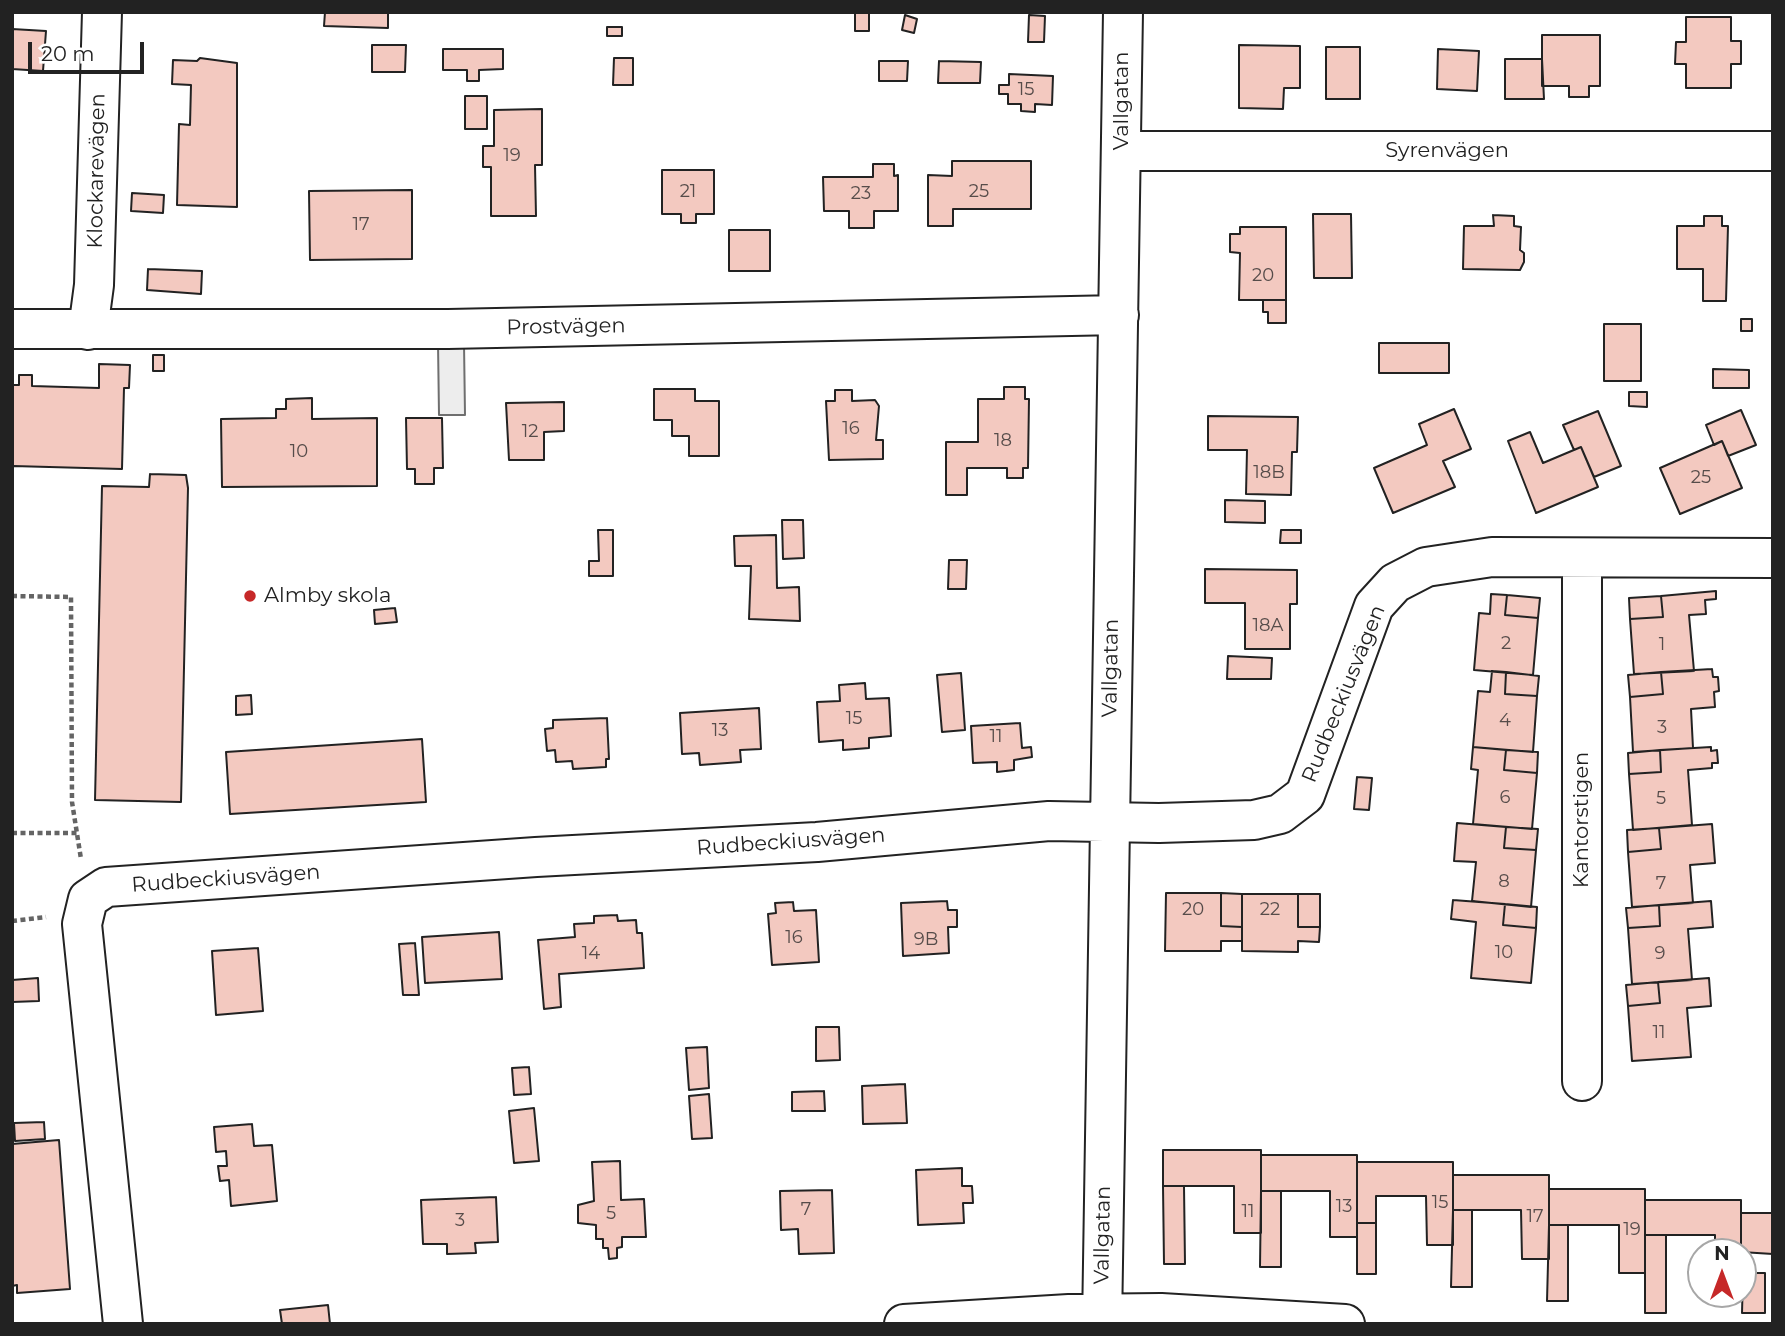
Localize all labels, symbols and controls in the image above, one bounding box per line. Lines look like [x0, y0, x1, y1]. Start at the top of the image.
scale bar [32, 28, 147, 72]
text: 20 m [41, 41, 95, 66]
street label: Vallgatan [1109, 52, 1135, 150]
house number: 15 [1018, 79, 1034, 101]
street label: Klockarevägen [83, 93, 111, 249]
street label: Syrenvägen [1385, 138, 1509, 164]
house number: 19 [503, 145, 521, 167]
house number: 21 [680, 181, 696, 203]
house number: 25 [969, 181, 989, 203]
house number: 23 [851, 183, 871, 205]
house number: 17 [352, 214, 370, 236]
house number: 20 [1252, 265, 1274, 287]
street label: Prostvägen [506, 313, 626, 341]
house number: 16 [842, 418, 860, 440]
house number: 12 [522, 421, 538, 443]
house number: 18 [994, 430, 1012, 452]
house number: 10 [290, 441, 308, 463]
house number: 18B [1253, 462, 1285, 484]
house number: 25 [1691, 467, 1711, 489]
place label: Almby skola [264, 583, 391, 609]
marker: Almby skola [242, 588, 258, 604]
street label: Rudbeckiusvägen [1297, 602, 1391, 786]
house number: 18A [1253, 615, 1283, 637]
street label: Vallgatan [1098, 618, 1124, 718]
house number: 2 [1501, 633, 1511, 655]
house number: 1 [1659, 634, 1665, 656]
house number: 15 [846, 708, 862, 730]
house number: 4 [1499, 710, 1511, 732]
house number: 3 [1657, 717, 1667, 739]
house number: 13 [712, 720, 728, 742]
house number: 11 [990, 726, 1002, 748]
street label: Kantorstigen [1569, 752, 1595, 888]
house number: 6 [1500, 787, 1510, 809]
house number: 5 [1656, 788, 1666, 810]
street label: Rudbeckiusvägen [696, 823, 886, 861]
street label: Rudbeckiusvägen [131, 860, 321, 898]
house number: 8 [1498, 871, 1510, 893]
house number: 7 [1656, 873, 1666, 895]
house number: 20 [1182, 899, 1204, 921]
house number: 22 [1260, 899, 1280, 921]
house number: 16 [785, 927, 803, 949]
house number: 9B [914, 929, 938, 951]
house number: 10 [1495, 942, 1513, 964]
house number: 14 [582, 943, 600, 965]
house number: 9 [1655, 943, 1665, 965]
house number: 11 [1653, 1022, 1665, 1044]
street label: Vallgatan [1090, 1185, 1116, 1285]
house number: 15 [1432, 1192, 1448, 1214]
house number: 13 [1336, 1196, 1352, 1218]
house number: 7 [801, 1199, 811, 1221]
house number: 11 [1242, 1201, 1254, 1223]
house number: 5 [606, 1203, 616, 1225]
house number: 17 [1526, 1206, 1544, 1228]
house number: 3 [455, 1210, 465, 1232]
house number: 19 [1623, 1219, 1641, 1241]
north arrow [1687, 1238, 1757, 1308]
text: N [1714, 1242, 1730, 1265]

